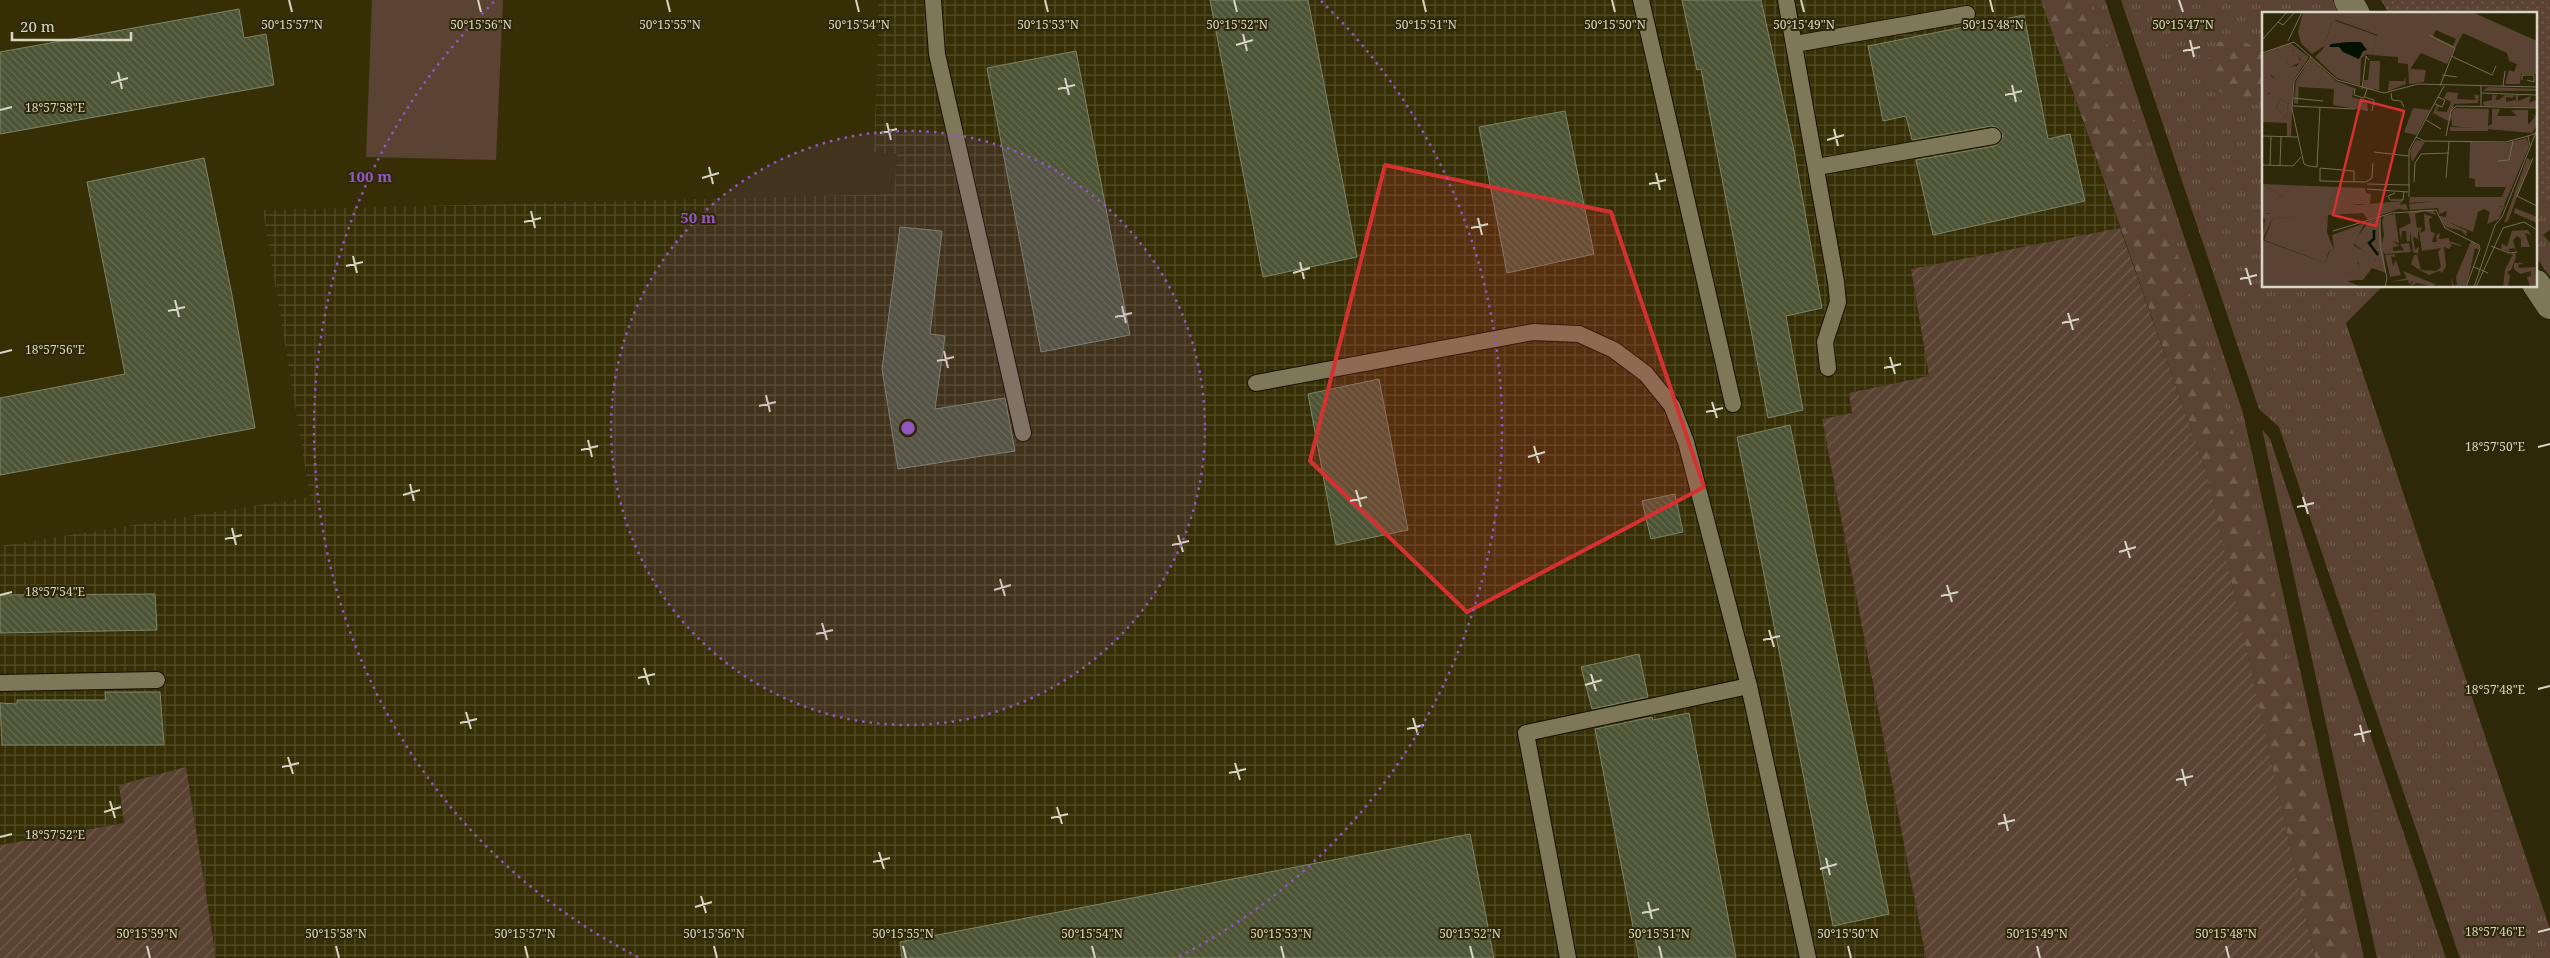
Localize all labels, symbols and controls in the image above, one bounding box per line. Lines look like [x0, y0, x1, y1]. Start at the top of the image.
scale bar [12, 10, 131, 42]
inset map [2262, 12, 2538, 288]
text: 20 m [20, 16, 55, 36]
text: 50°15'57"N [261, 16, 323, 33]
text: 50°15'56"N [450, 16, 512, 33]
text: 50°15'55"N [639, 16, 701, 33]
text: 50°15'54"N [828, 16, 890, 33]
text: 50°15'53"N [1017, 16, 1079, 33]
text: 50°15'52"N [1206, 16, 1268, 33]
text: 50°15'51"N [1395, 16, 1457, 33]
text: 50°15'50"N [1584, 16, 1646, 33]
text: 50°15'49"N [1773, 16, 1835, 33]
text: 50°15'48"N [1962, 16, 2024, 33]
text: 50°15'47"N [2152, 16, 2214, 33]
text: 18°57'58"E [25, 99, 85, 116]
text: 100 m [348, 166, 392, 186]
text: 50 m [680, 207, 716, 227]
text: 18°57'56"E [25, 341, 85, 358]
centre of rings [899, 419, 917, 437]
text: 18°57'50"E [2465, 438, 2525, 455]
text: 18°57'54"E [25, 583, 85, 600]
text: 18°57'48"E [2465, 681, 2525, 698]
text: 18°57'52"E [25, 826, 85, 843]
text: 18°57'46"E [2465, 923, 2525, 940]
text: 50°15'59"N [116, 925, 178, 942]
text: 50°15'58"N [305, 925, 367, 942]
text: 50°15'57"N [494, 925, 556, 942]
text: 50°15'56"N [683, 925, 745, 942]
text: 50°15'55"N [872, 925, 934, 942]
text: 50°15'54"N [1061, 925, 1123, 942]
text: 50°15'53"N [1250, 925, 1312, 942]
text: 50°15'52"N [1439, 925, 1501, 942]
text: 50°15'51"N [1628, 925, 1690, 942]
text: 50°15'50"N [1817, 925, 1879, 942]
text: 50°15'49"N [2006, 925, 2068, 942]
text: 50°15'48"N [2195, 925, 2257, 942]

